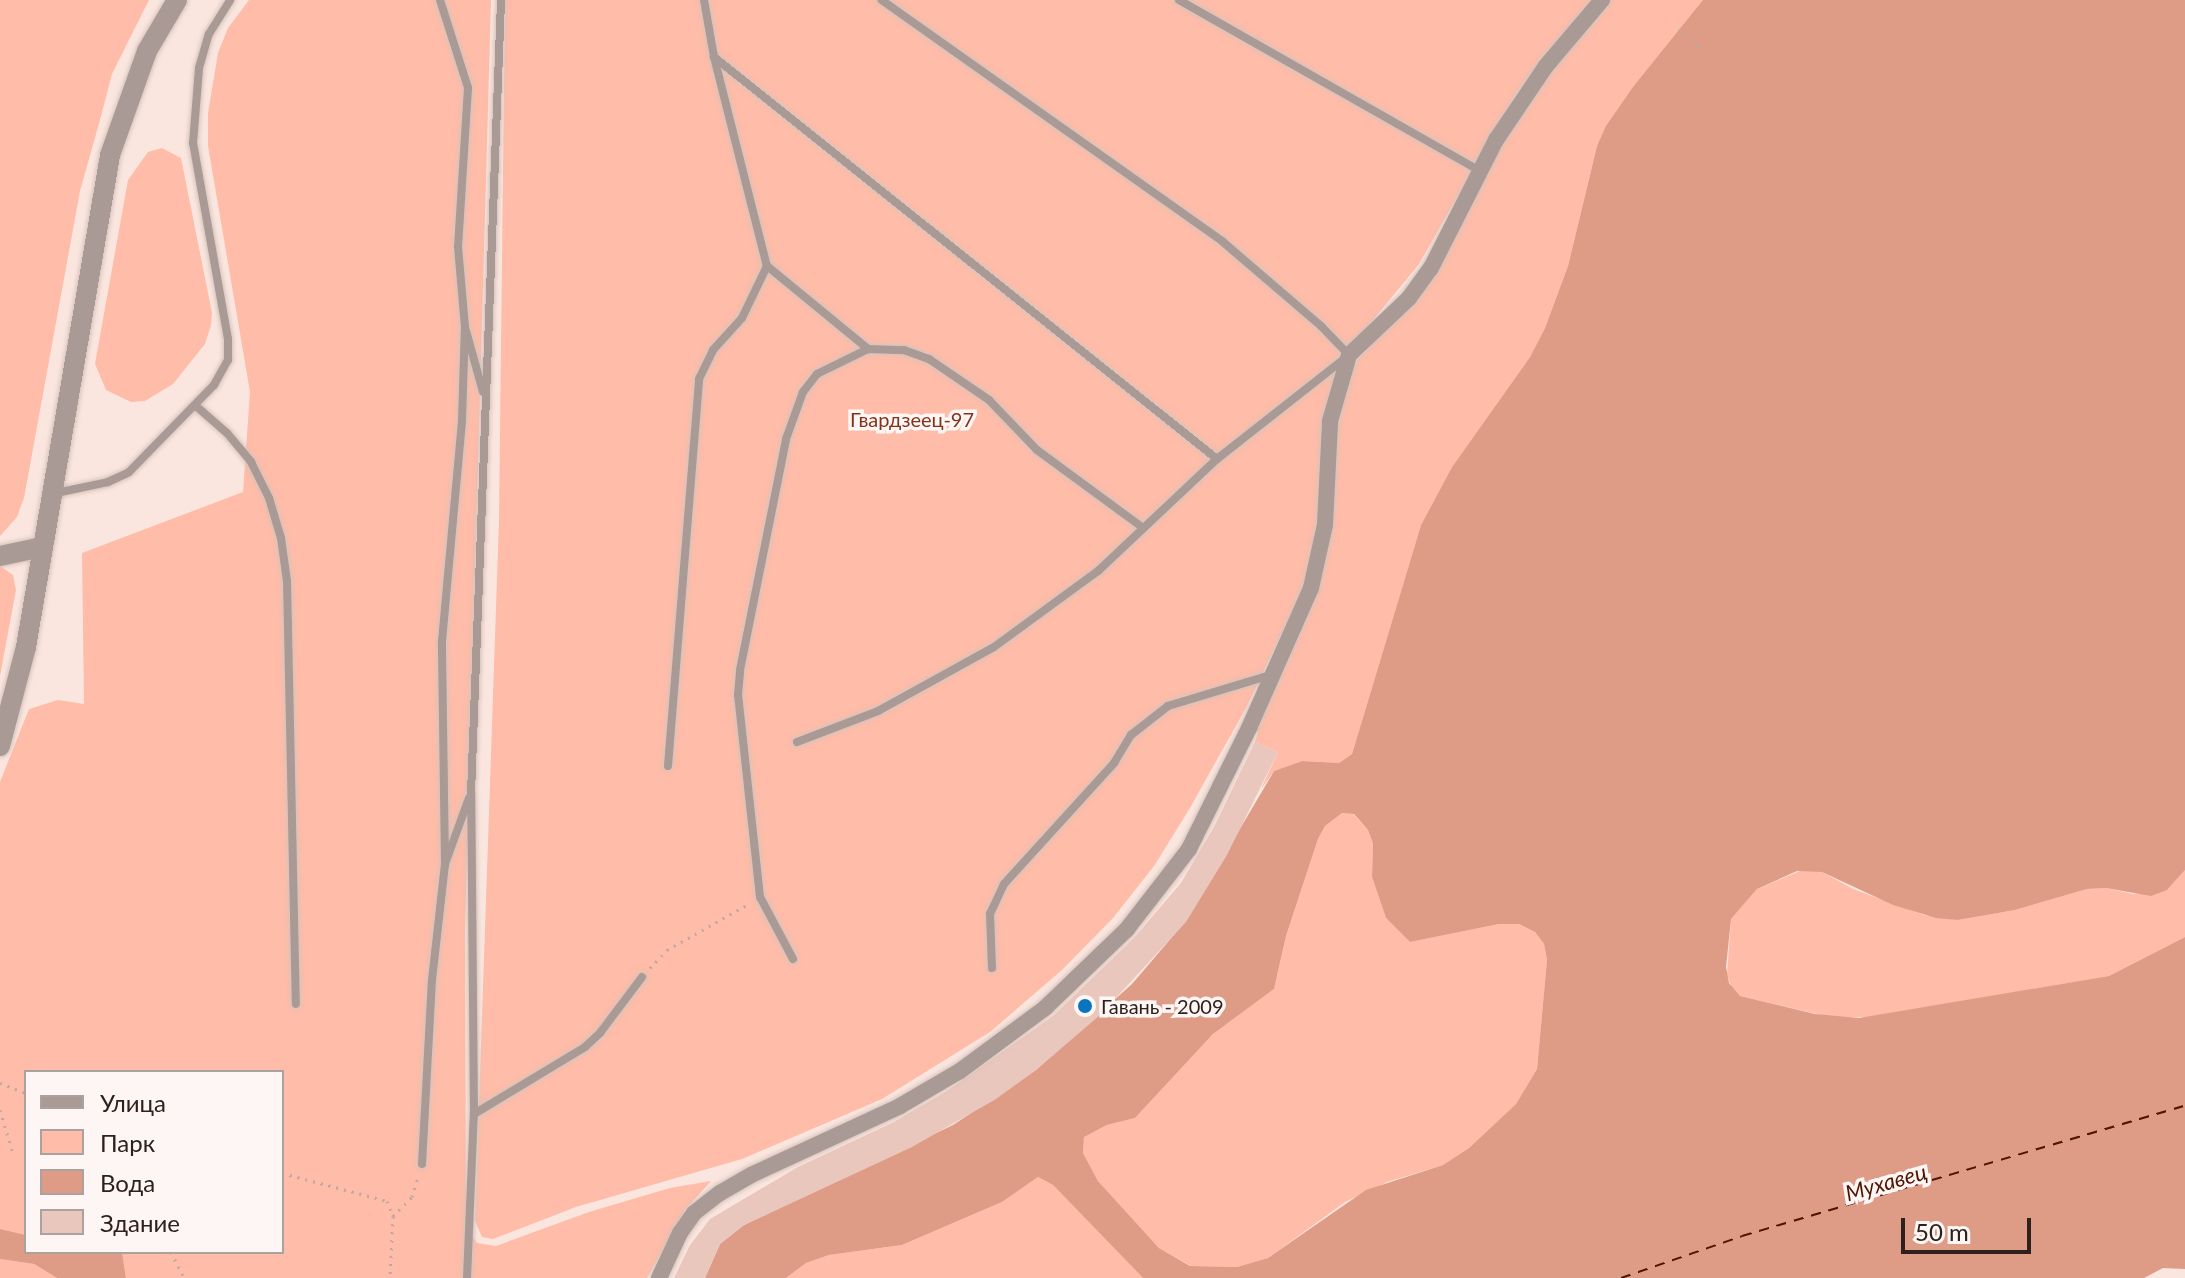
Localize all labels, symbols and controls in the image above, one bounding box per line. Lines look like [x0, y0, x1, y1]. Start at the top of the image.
park label: Гвардзеец-97 [850, 407, 974, 431]
place label: Гавань - 2009 [1101, 994, 1224, 1018]
marker: Гавань - 2009 [1076, 997, 1094, 1015]
legend [24, 1070, 284, 1254]
text: Улица [100, 1088, 166, 1117]
text: Парк [100, 1128, 155, 1157]
water label: Мухавец [1842, 1158, 1930, 1206]
text: Вода [100, 1168, 155, 1197]
scale bar [1905, 1202, 2035, 1252]
text: Здание [100, 1208, 180, 1237]
text: 50 m [1915, 1217, 1969, 1246]

